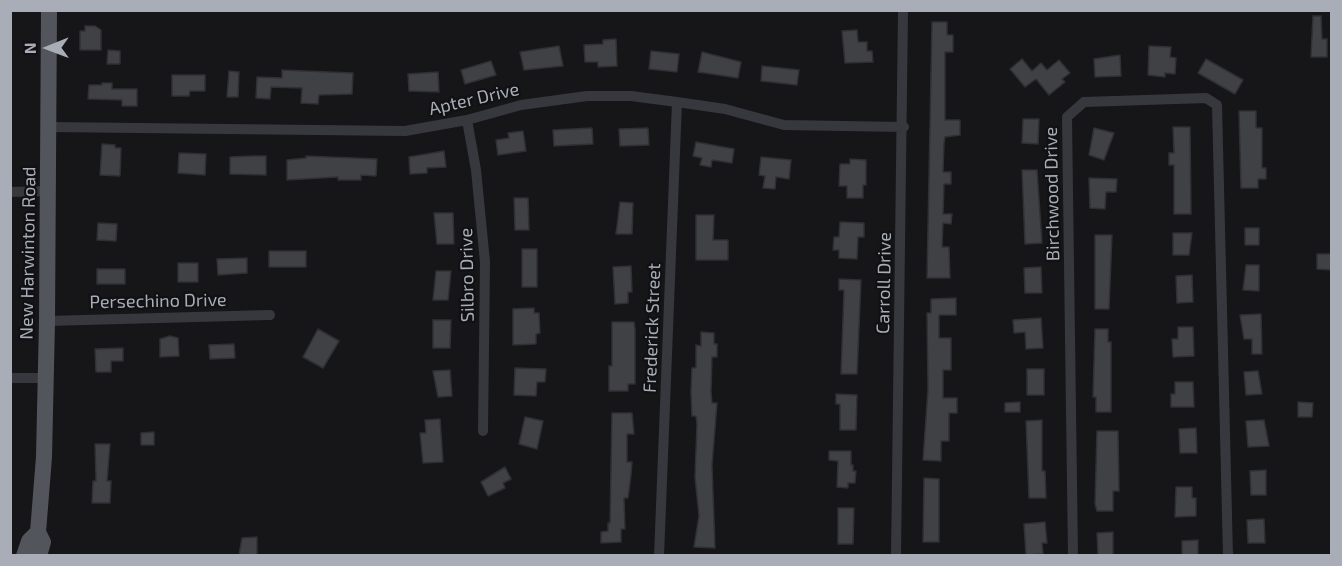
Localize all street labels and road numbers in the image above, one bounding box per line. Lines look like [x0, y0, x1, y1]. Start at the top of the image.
street label: Apter Drive [427, 78, 521, 120]
street label: Birchwood Drive [1040, 127, 1064, 261]
street label: New Harwinton Road [16, 166, 40, 340]
street label: Silbro Drive [455, 228, 479, 322]
street label: Carroll Drive [872, 232, 896, 334]
street label: Frederick Street [639, 263, 665, 393]
street label: Persechino Drive [89, 289, 227, 313]

